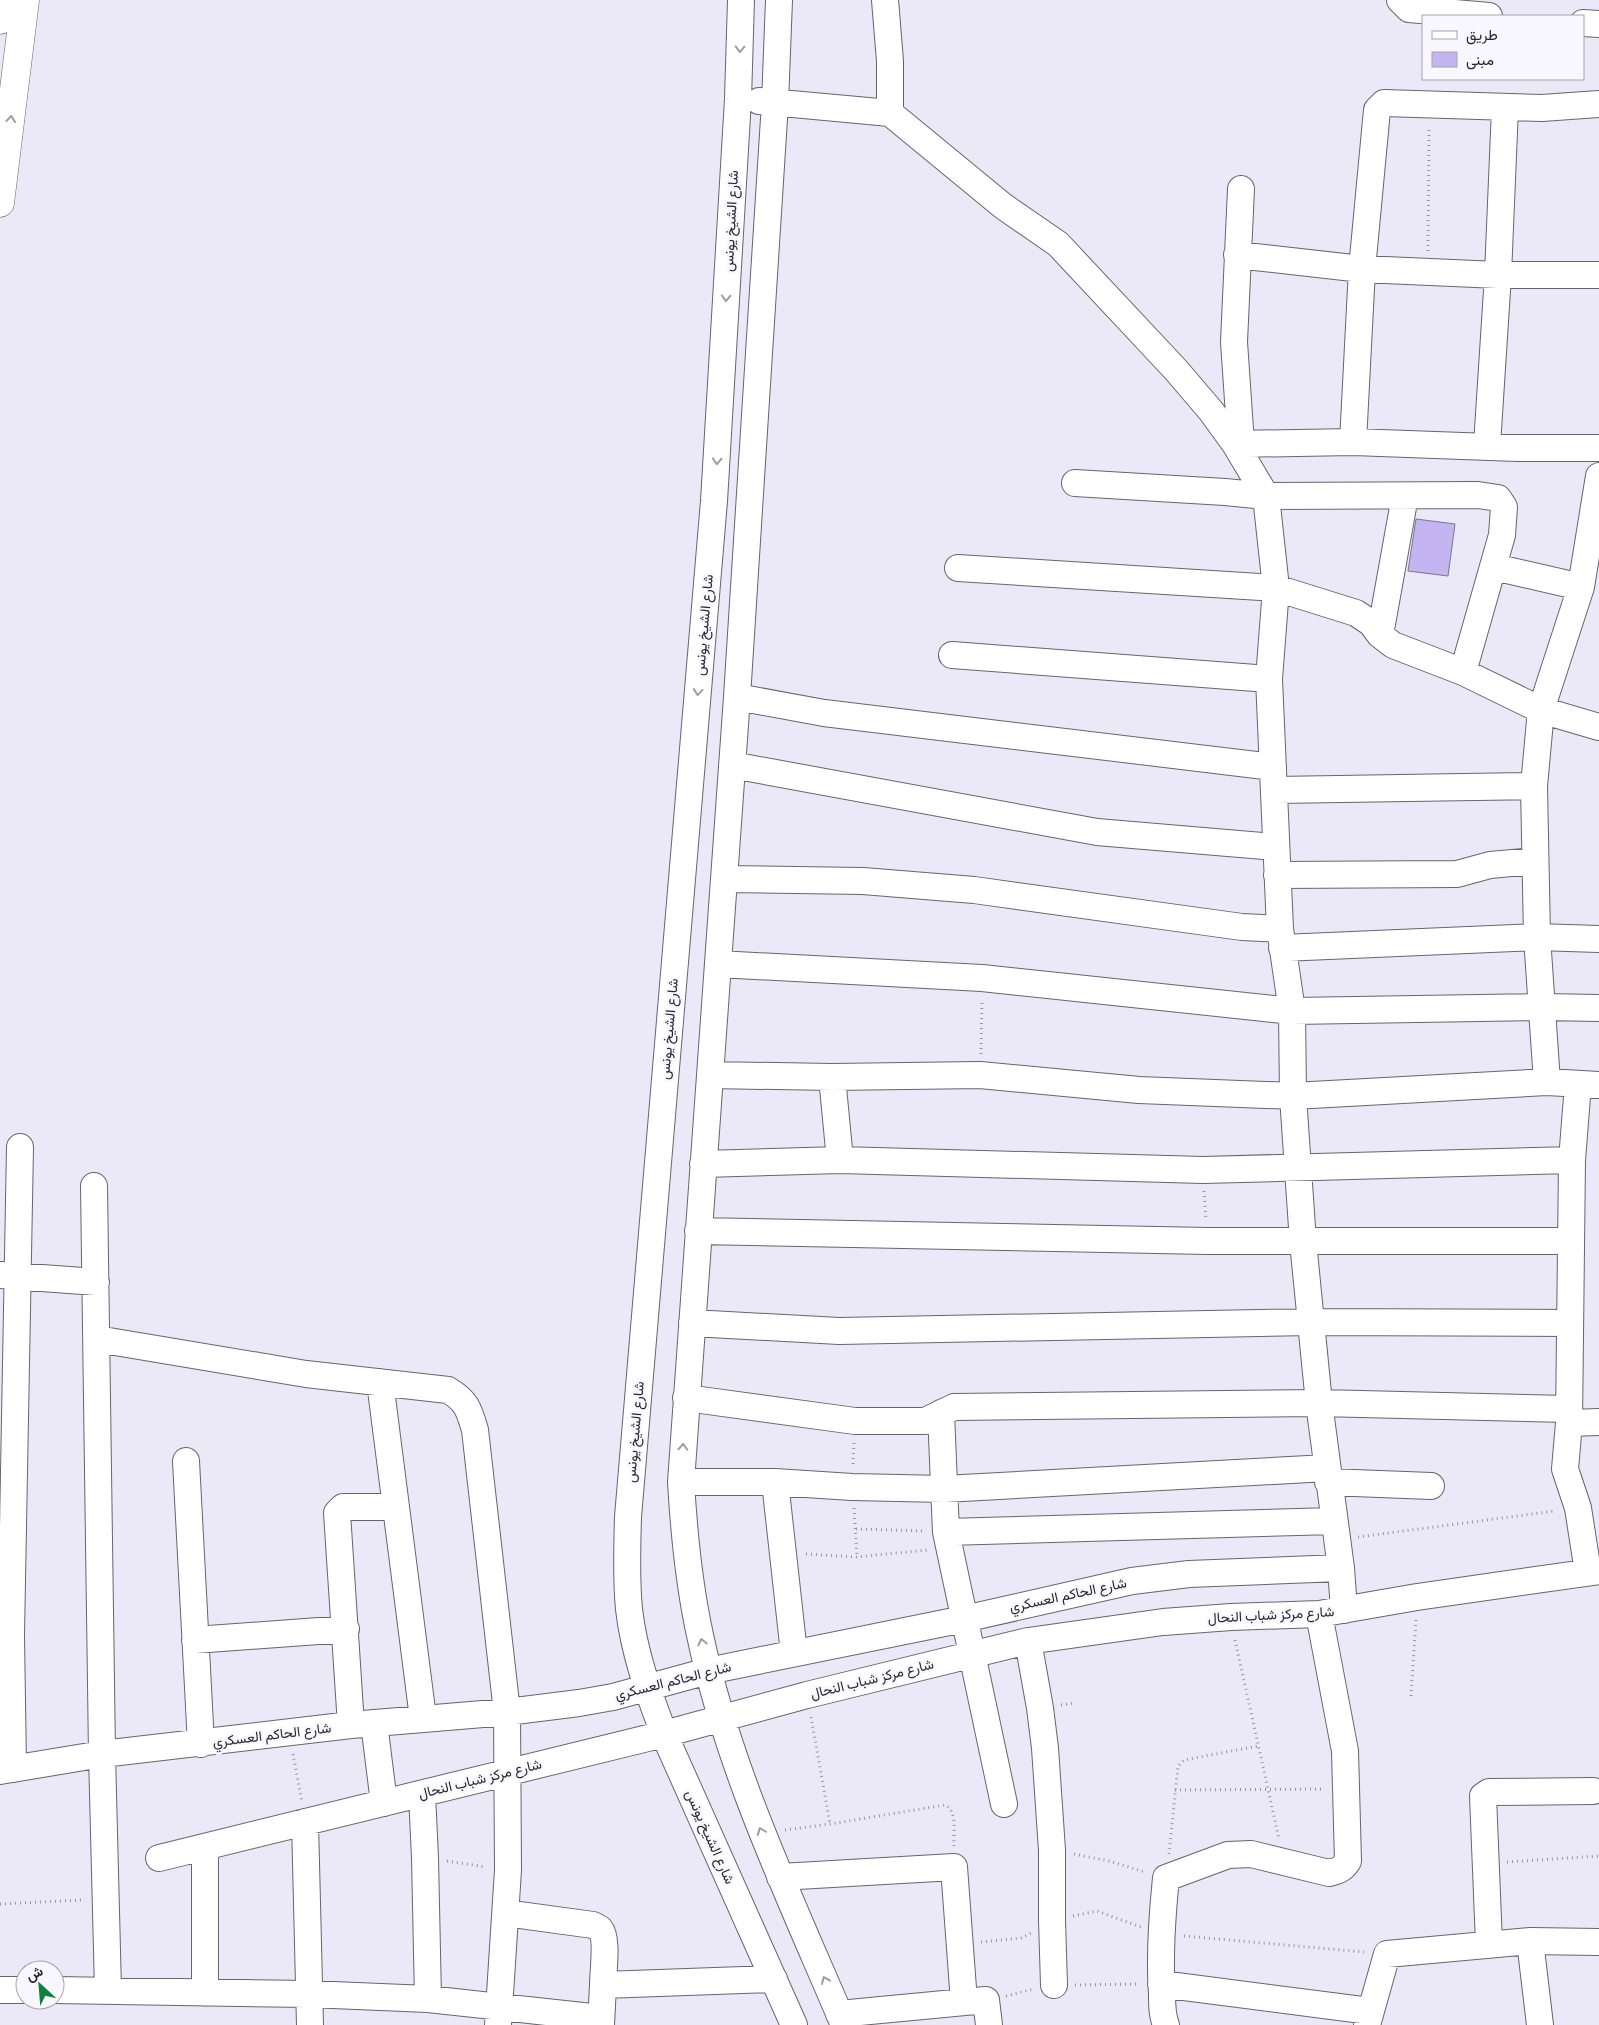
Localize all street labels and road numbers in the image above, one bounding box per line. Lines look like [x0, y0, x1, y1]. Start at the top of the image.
street label: شارع الشيخ يونس [720, 170, 744, 272]
street label: شارع الشيخ يونس [691, 574, 719, 676]
street label: شارع الشيخ يونس [656, 978, 684, 1080]
street label: شارع الشيخ يونس [622, 1381, 650, 1483]
street label: شارع الحاكم العسكري [1008, 1574, 1129, 1619]
street label: شارع مركز شباب النحال [1207, 1603, 1335, 1629]
street label: شارع مركز شباب النحال [809, 1655, 936, 1704]
street label: شارع الحاكم العسكري [613, 1658, 734, 1707]
street label: شارع الحاكم العسكري [212, 1719, 333, 1754]
street label: شارع مركز شباب النحال [417, 1755, 544, 1804]
street label: شارع الشيخ يونس [680, 1787, 738, 1888]

